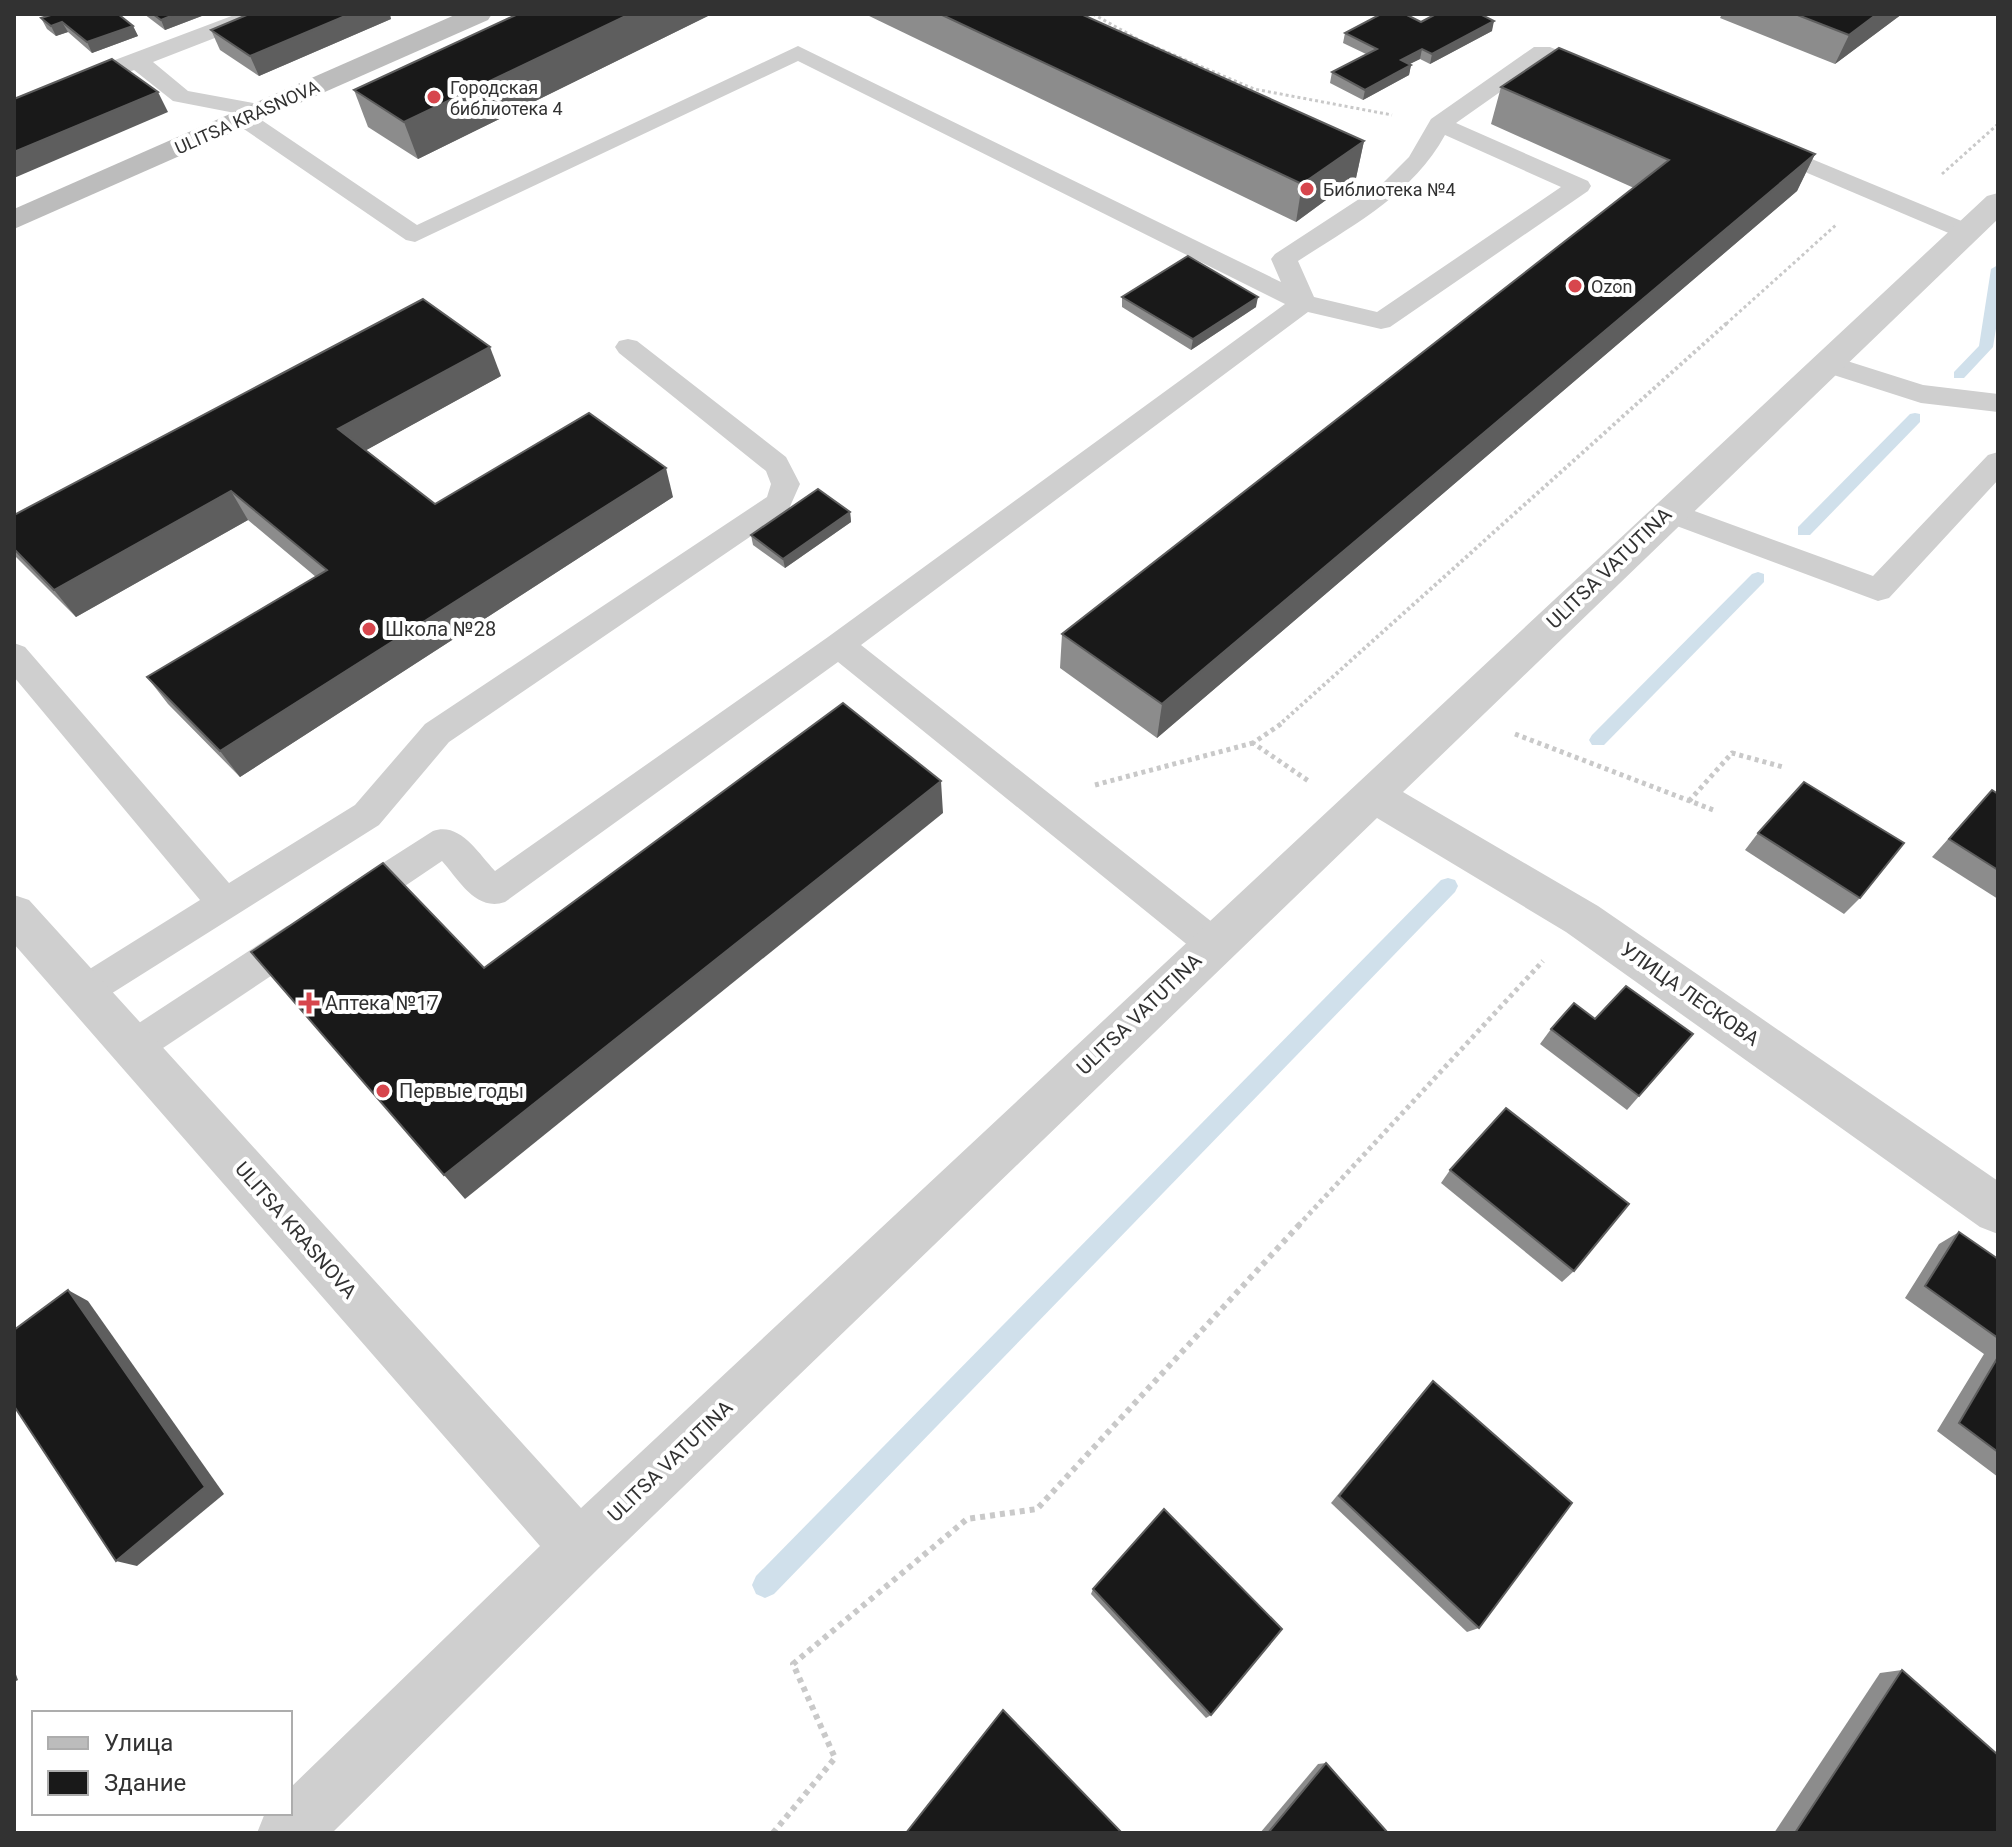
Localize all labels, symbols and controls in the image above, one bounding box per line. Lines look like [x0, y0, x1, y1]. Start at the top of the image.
street label: ULITSA KRASNOVA [172, 76, 323, 158]
place label: Городская библиотека 4 [450, 77, 563, 119]
marker: Городская библиотека 4 [425, 88, 443, 106]
place label: Библиотека №4 [1323, 179, 1456, 200]
marker: Библиотека №4 [1298, 180, 1316, 198]
place label: Ozon [1591, 276, 1632, 297]
marker: Ozon [1566, 277, 1584, 295]
street label: ULITSA VATUTINA [1542, 502, 1676, 634]
place label: Школа №28 [385, 617, 496, 641]
marker: Школа №28 [360, 620, 378, 638]
street label: УЛИЦА ЛЕСКОВА [1616, 937, 1764, 1051]
street label: ULITSA VATUTINA [1072, 948, 1206, 1080]
place label: Аптека №17 [325, 991, 439, 1015]
marker: Аптека №17 [300, 994, 318, 1012]
place label: Первые годы [399, 1079, 524, 1103]
marker: Первые годы [374, 1082, 392, 1100]
street label: ULITSA KRASNOVA [230, 1157, 362, 1303]
street label: ULITSA VATUTINA [603, 1395, 737, 1527]
legend [32, 1711, 292, 1815]
text: Улица [104, 1729, 173, 1757]
text: Здание [104, 1769, 186, 1797]

